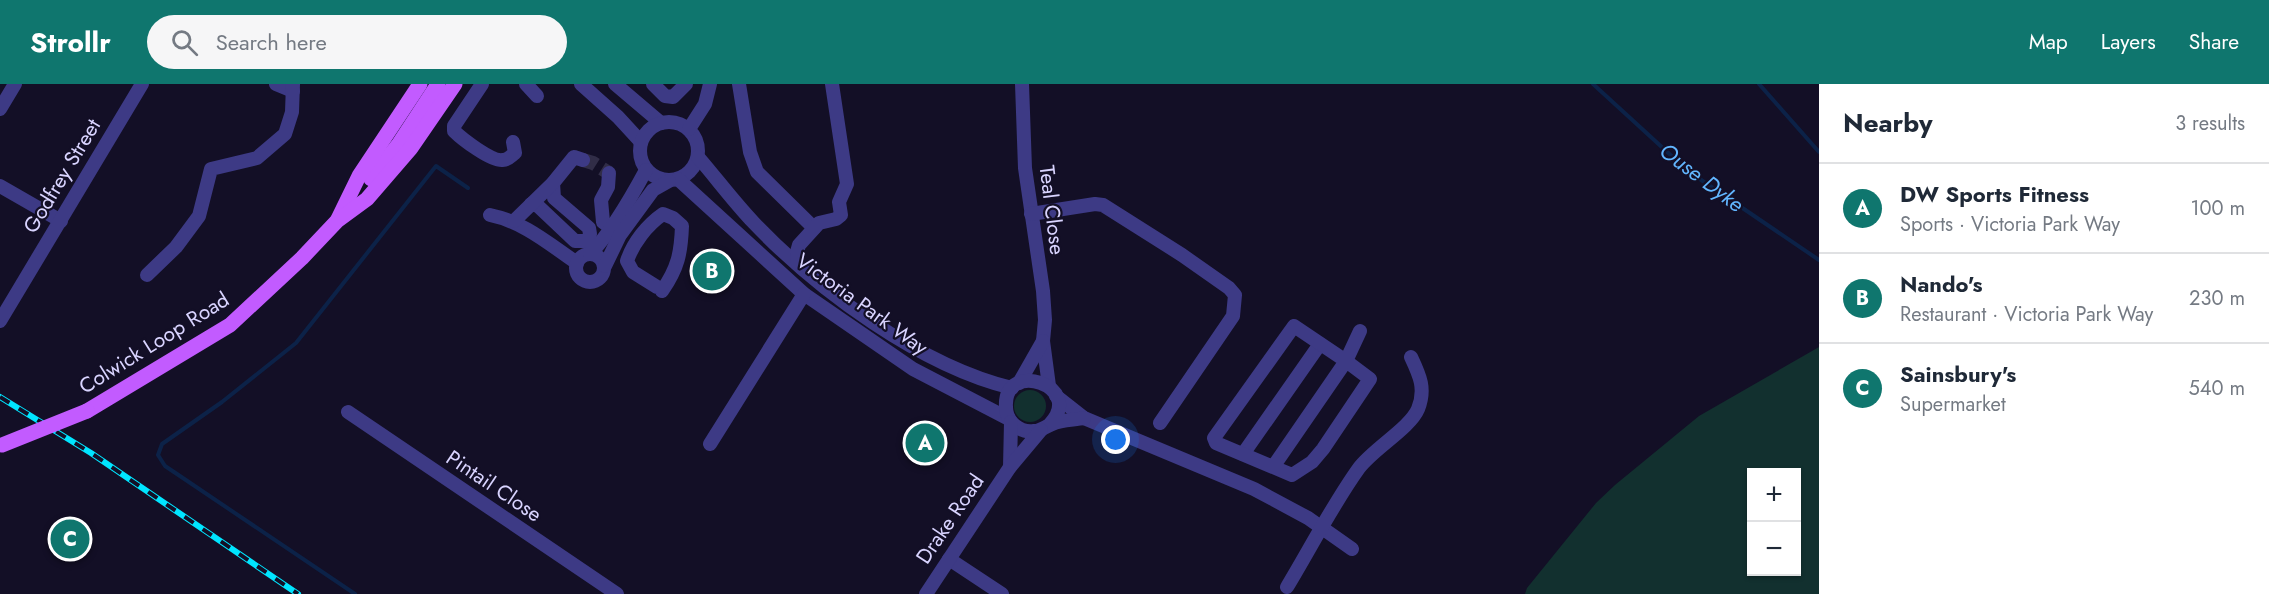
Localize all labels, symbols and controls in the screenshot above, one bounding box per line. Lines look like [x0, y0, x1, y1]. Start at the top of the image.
search box [147, 15, 567, 69]
text: Strollr [30, 22, 111, 63]
icon: search [168, 26, 201, 59]
text: Search here [216, 26, 327, 58]
text: Map [2029, 27, 2068, 57]
text: Layers [2101, 27, 2156, 57]
text: Share [2189, 27, 2239, 57]
text: Nearby [1843, 104, 1932, 142]
text: 3 results [2175, 109, 2245, 138]
street label: Godfrey Street [16, 113, 108, 239]
water label: Ouse Dyke [1653, 135, 1751, 219]
street label: Teal Close [1032, 164, 1072, 257]
text: DW Sports Fitness [1900, 178, 2089, 210]
text: A [1855, 194, 1870, 223]
text: 100 m [2190, 194, 2245, 223]
text: Sports · Victoria Park Way [1900, 210, 2120, 239]
street label: Victoria Park Way [790, 246, 935, 363]
pin: B [692, 248, 732, 294]
text: Nando's [1900, 268, 1982, 300]
text: B [1856, 284, 1869, 313]
text: 230 m [2189, 284, 2245, 313]
street label: Colwick Loop Road [73, 285, 235, 401]
text: Restaurant · Victoria Park Way [1900, 300, 2153, 329]
text: Sainsbury's [1900, 358, 2016, 390]
text: C [1855, 374, 1870, 403]
text: 540 m [2188, 374, 2245, 403]
text: Supermarket [1900, 390, 2006, 419]
pin: A [906, 420, 944, 466]
your location [1101, 425, 1130, 454]
street label: Pintail Close [440, 443, 548, 529]
street label: Drake Road [909, 468, 991, 570]
map controls [1747, 468, 1801, 576]
button: + [1747, 468, 1801, 522]
pin: C [50, 516, 90, 562]
button: − [1747, 522, 1801, 576]

